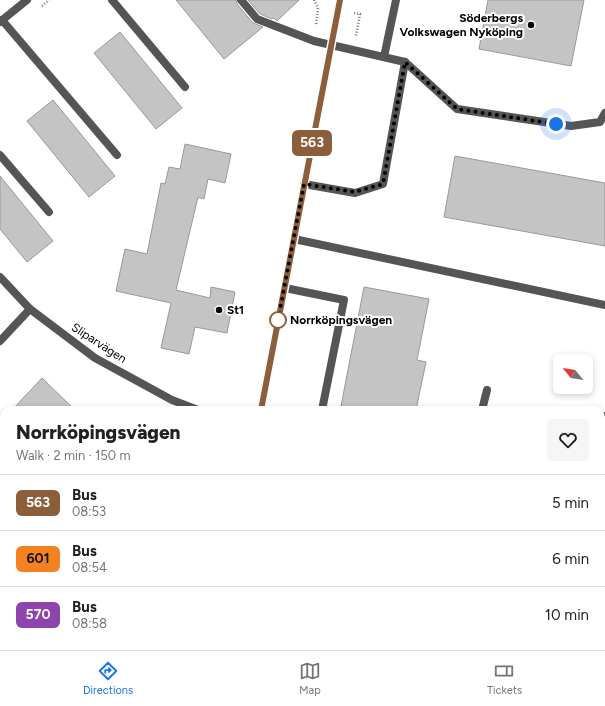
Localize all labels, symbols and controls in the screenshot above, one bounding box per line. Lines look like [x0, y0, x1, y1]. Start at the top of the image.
place label: Söderbergs Volkswagen Nyköping [399, 11, 523, 39]
marker: Söderbergs Volkswagen Nyköping [526, 20, 536, 30]
your location [546, 114, 566, 134]
line badge: 563 [289, 130, 335, 156]
text: 563 [300, 134, 324, 151]
place label: St1 [227, 303, 244, 317]
marker: St1 [214, 305, 224, 315]
marker: Norrköpingsvägen [269, 311, 287, 329]
place label: Norrköpingsvägen [290, 313, 392, 327]
street label: Sliparvägen [69, 320, 129, 366]
north arrow [553, 354, 593, 394]
map controls [553, 354, 593, 394]
button: heart [547, 419, 589, 461]
text: Norrköpingsvägen [16, 421, 180, 444]
text: Walk · 2 min · 150 m [16, 448, 130, 463]
text: Bus [72, 486, 97, 504]
text: 563 [26, 494, 50, 511]
text: 5 min [552, 494, 589, 512]
text: 08:53 [72, 504, 106, 519]
text: Bus [72, 542, 97, 560]
text: 601 [26, 550, 50, 567]
text: 6 min [552, 550, 589, 568]
text: 08:54 [72, 560, 107, 575]
text: Bus [72, 598, 97, 616]
text: 570 [26, 606, 51, 623]
text: 10 min [545, 606, 589, 624]
text: 08:58 [72, 616, 107, 631]
tab: Directions [83, 660, 133, 697]
tab: Map [299, 660, 321, 697]
tab: Tickets [487, 660, 522, 697]

